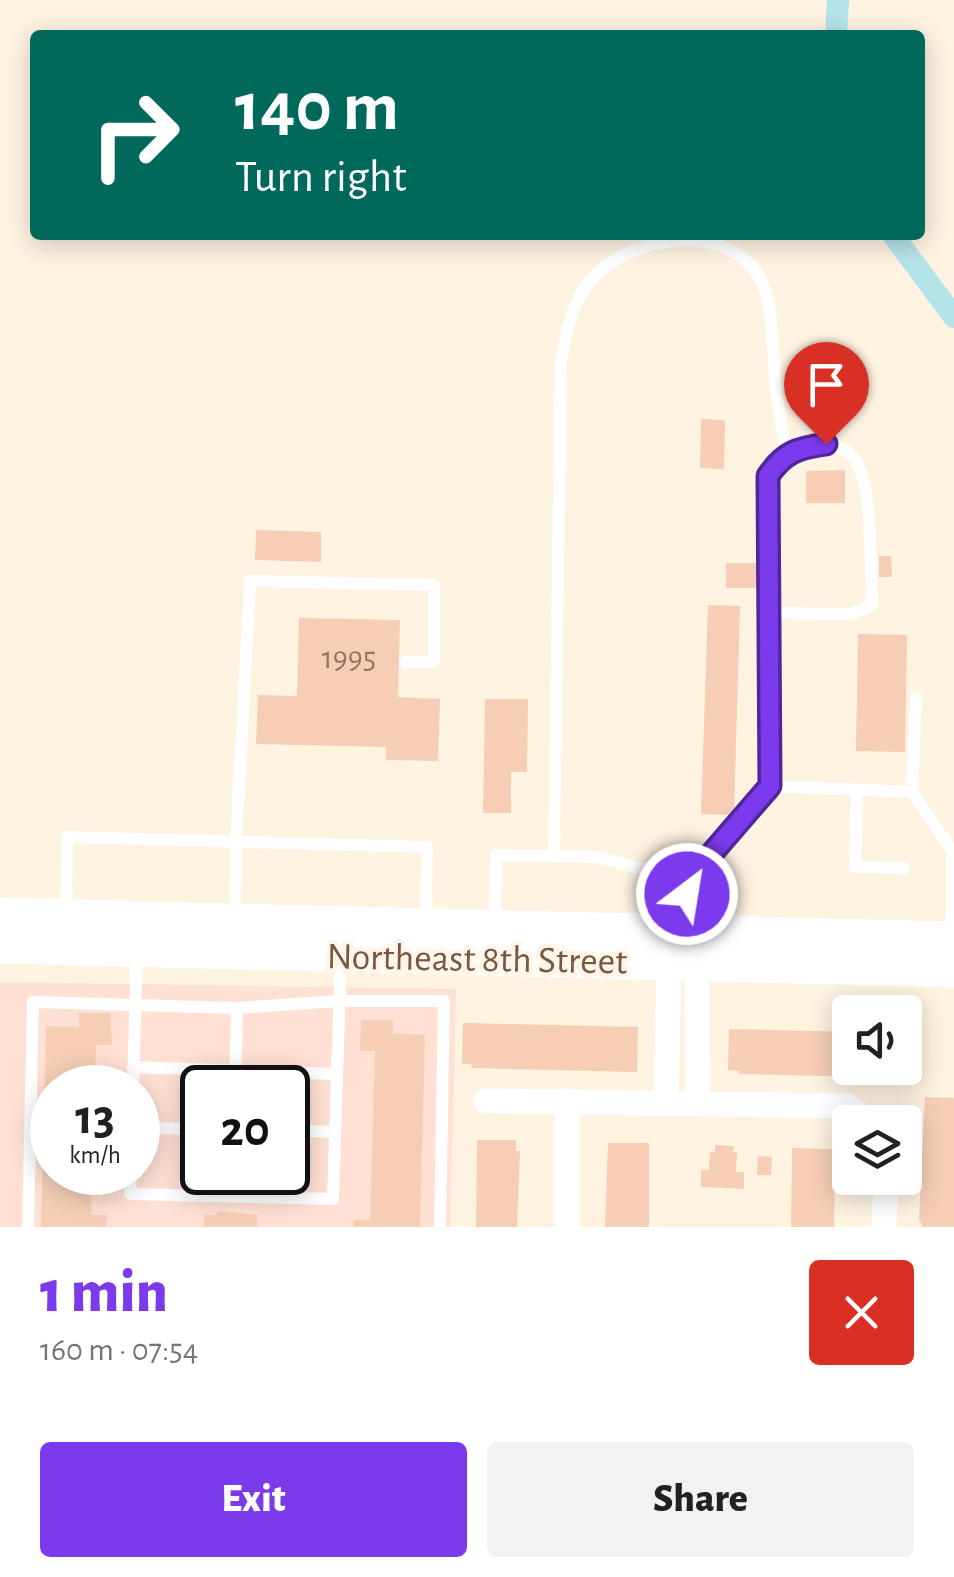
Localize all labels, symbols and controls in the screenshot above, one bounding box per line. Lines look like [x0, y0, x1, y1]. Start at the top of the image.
icon: right [70, 70, 200, 200]
text: 140 m [235, 73, 399, 143]
text: Turn right [235, 155, 407, 200]
pin [784, 342, 869, 445]
icon: arrive [799, 357, 854, 412]
house number: 1995 [322, 642, 376, 674]
position arrow [635, 842, 739, 946]
street label: Northeast 8th Street [326, 938, 628, 982]
map controls [832, 995, 922, 1195]
button: sound [832, 995, 922, 1085]
speed limit sign: 20 [180, 1065, 310, 1195]
text: 13 [75, 1093, 115, 1143]
button: layers [832, 1105, 922, 1195]
text: km/h [69, 1143, 121, 1168]
button: close [809, 1260, 914, 1365]
text: 1 min [40, 1263, 168, 1323]
text: 160 m · 07:54 [40, 1334, 198, 1366]
button: Exit [40, 1442, 467, 1557]
button: Share [487, 1442, 914, 1557]

